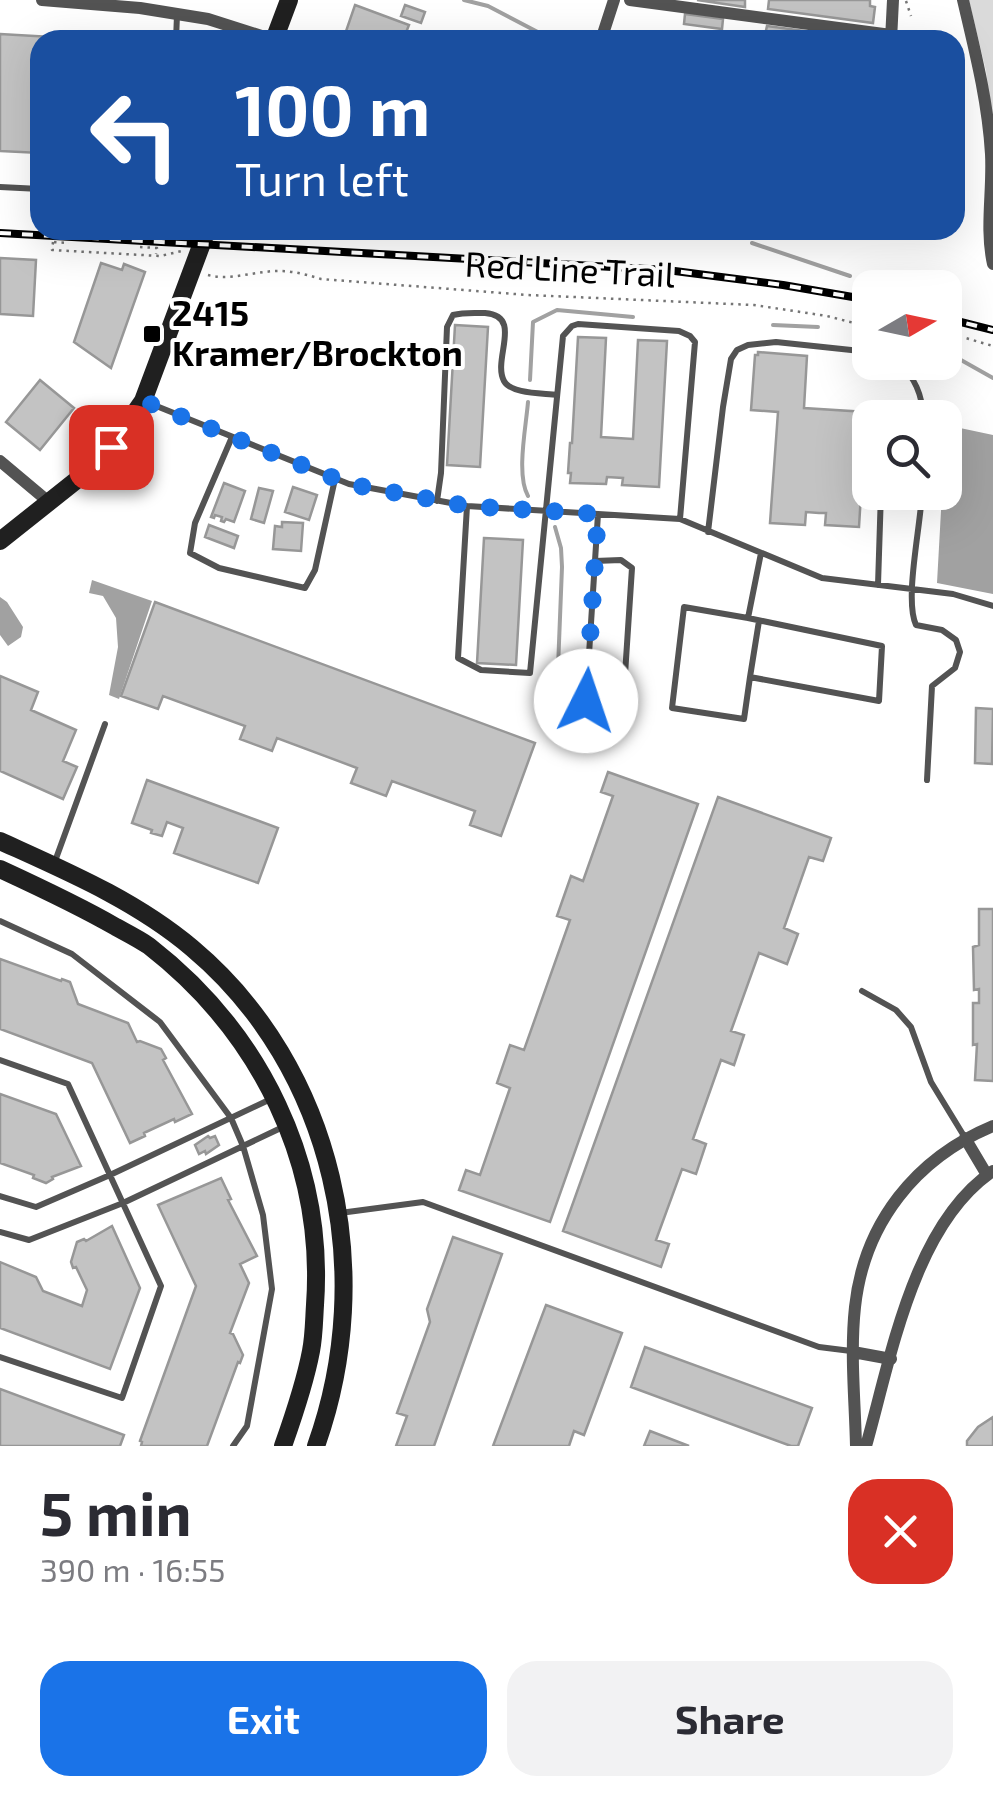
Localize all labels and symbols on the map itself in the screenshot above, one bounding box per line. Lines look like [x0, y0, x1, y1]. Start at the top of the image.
street label: Red Line Trail [464, 242, 677, 295]
north arrow [852, 270, 962, 380]
place label: 2415 Kramer/Brockton [172, 291, 463, 373]
marker: 2415 Kramer/Brockton [141, 323, 163, 345]
pin [69, 405, 154, 490]
position arrow [534, 649, 638, 753]

